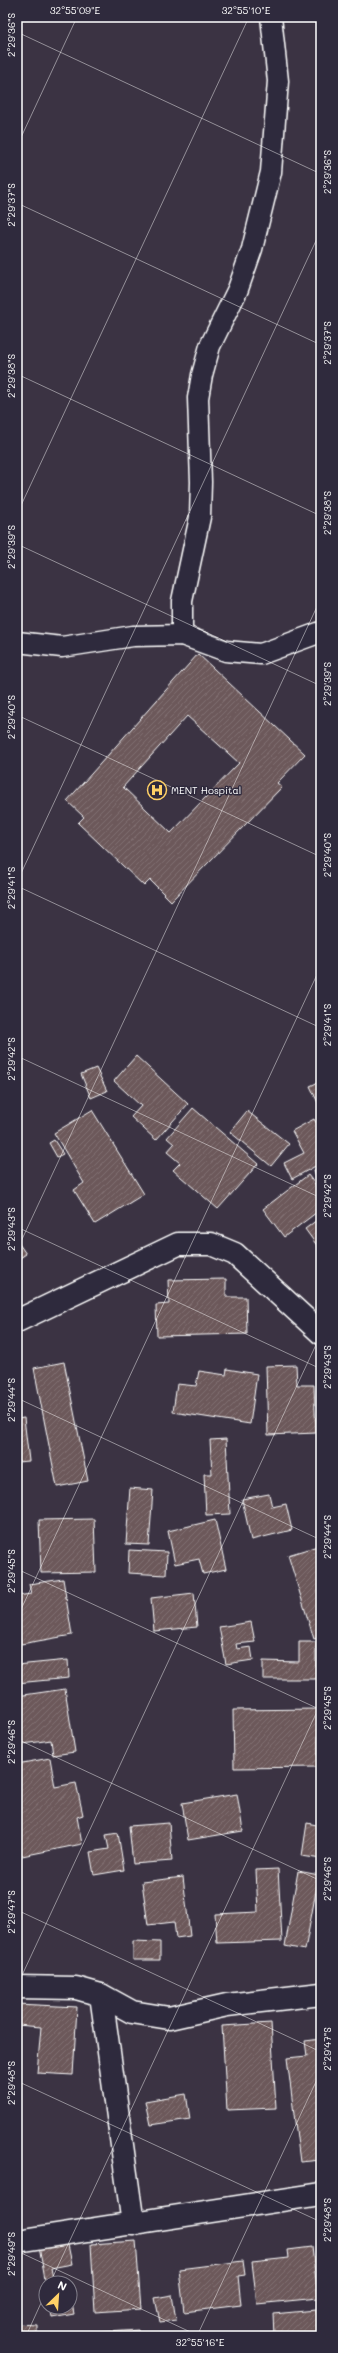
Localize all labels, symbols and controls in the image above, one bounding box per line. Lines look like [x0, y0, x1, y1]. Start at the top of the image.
text: 32°55'09"E [50, 3, 101, 17]
text: 32°55'10"E [221, 3, 271, 17]
text: 2°29'36"S [4, 13, 18, 57]
text: 2°29'36"S [320, 150, 334, 194]
text: 2°29'37"S [4, 183, 18, 227]
text: 2°29'37"S [320, 321, 334, 365]
text: 2°29'38"S [4, 354, 18, 398]
text: 2°29'38"S [320, 491, 334, 535]
text: 2°29'39"S [4, 525, 18, 569]
text: 2°29'39"S [320, 662, 334, 706]
text: 2°29'40"S [4, 694, 18, 739]
hospital icon: MENT Hospital [146, 779, 168, 801]
place label: MENT Hospital [171, 783, 241, 797]
text: 2°29'40"S [320, 832, 334, 877]
text: 2°29'41"S [4, 866, 18, 909]
text: 2°29'41"S [320, 1003, 334, 1046]
text: 2°29'42"S [4, 1037, 18, 1081]
text: 2°29'42"S [320, 1174, 334, 1218]
text: 2°29'43"S [4, 1207, 18, 1251]
text: 2°29'43"S [320, 1345, 334, 1389]
text: 2°29'44"S [4, 1378, 18, 1422]
text: 2°29'44"S [320, 1515, 334, 1559]
text: 2°29'45"S [4, 1549, 18, 1593]
text: 2°29'45"S [320, 1686, 334, 1730]
text: 2°29'46"S [4, 1720, 18, 1764]
text: 2°29'46"S [320, 1857, 334, 1901]
text: 2°29'47"S [4, 1890, 18, 1934]
text: 2°29'47"S [320, 2027, 334, 2071]
text: 2°29'48"S [4, 2061, 18, 2105]
text: 2°29'48"S [320, 2198, 334, 2242]
text: 2°29'49"S [4, 2232, 18, 2276]
north arrow [38, 2275, 78, 2315]
text: N [55, 2277, 69, 2294]
text: 32°55'16"E [176, 2335, 225, 2349]

